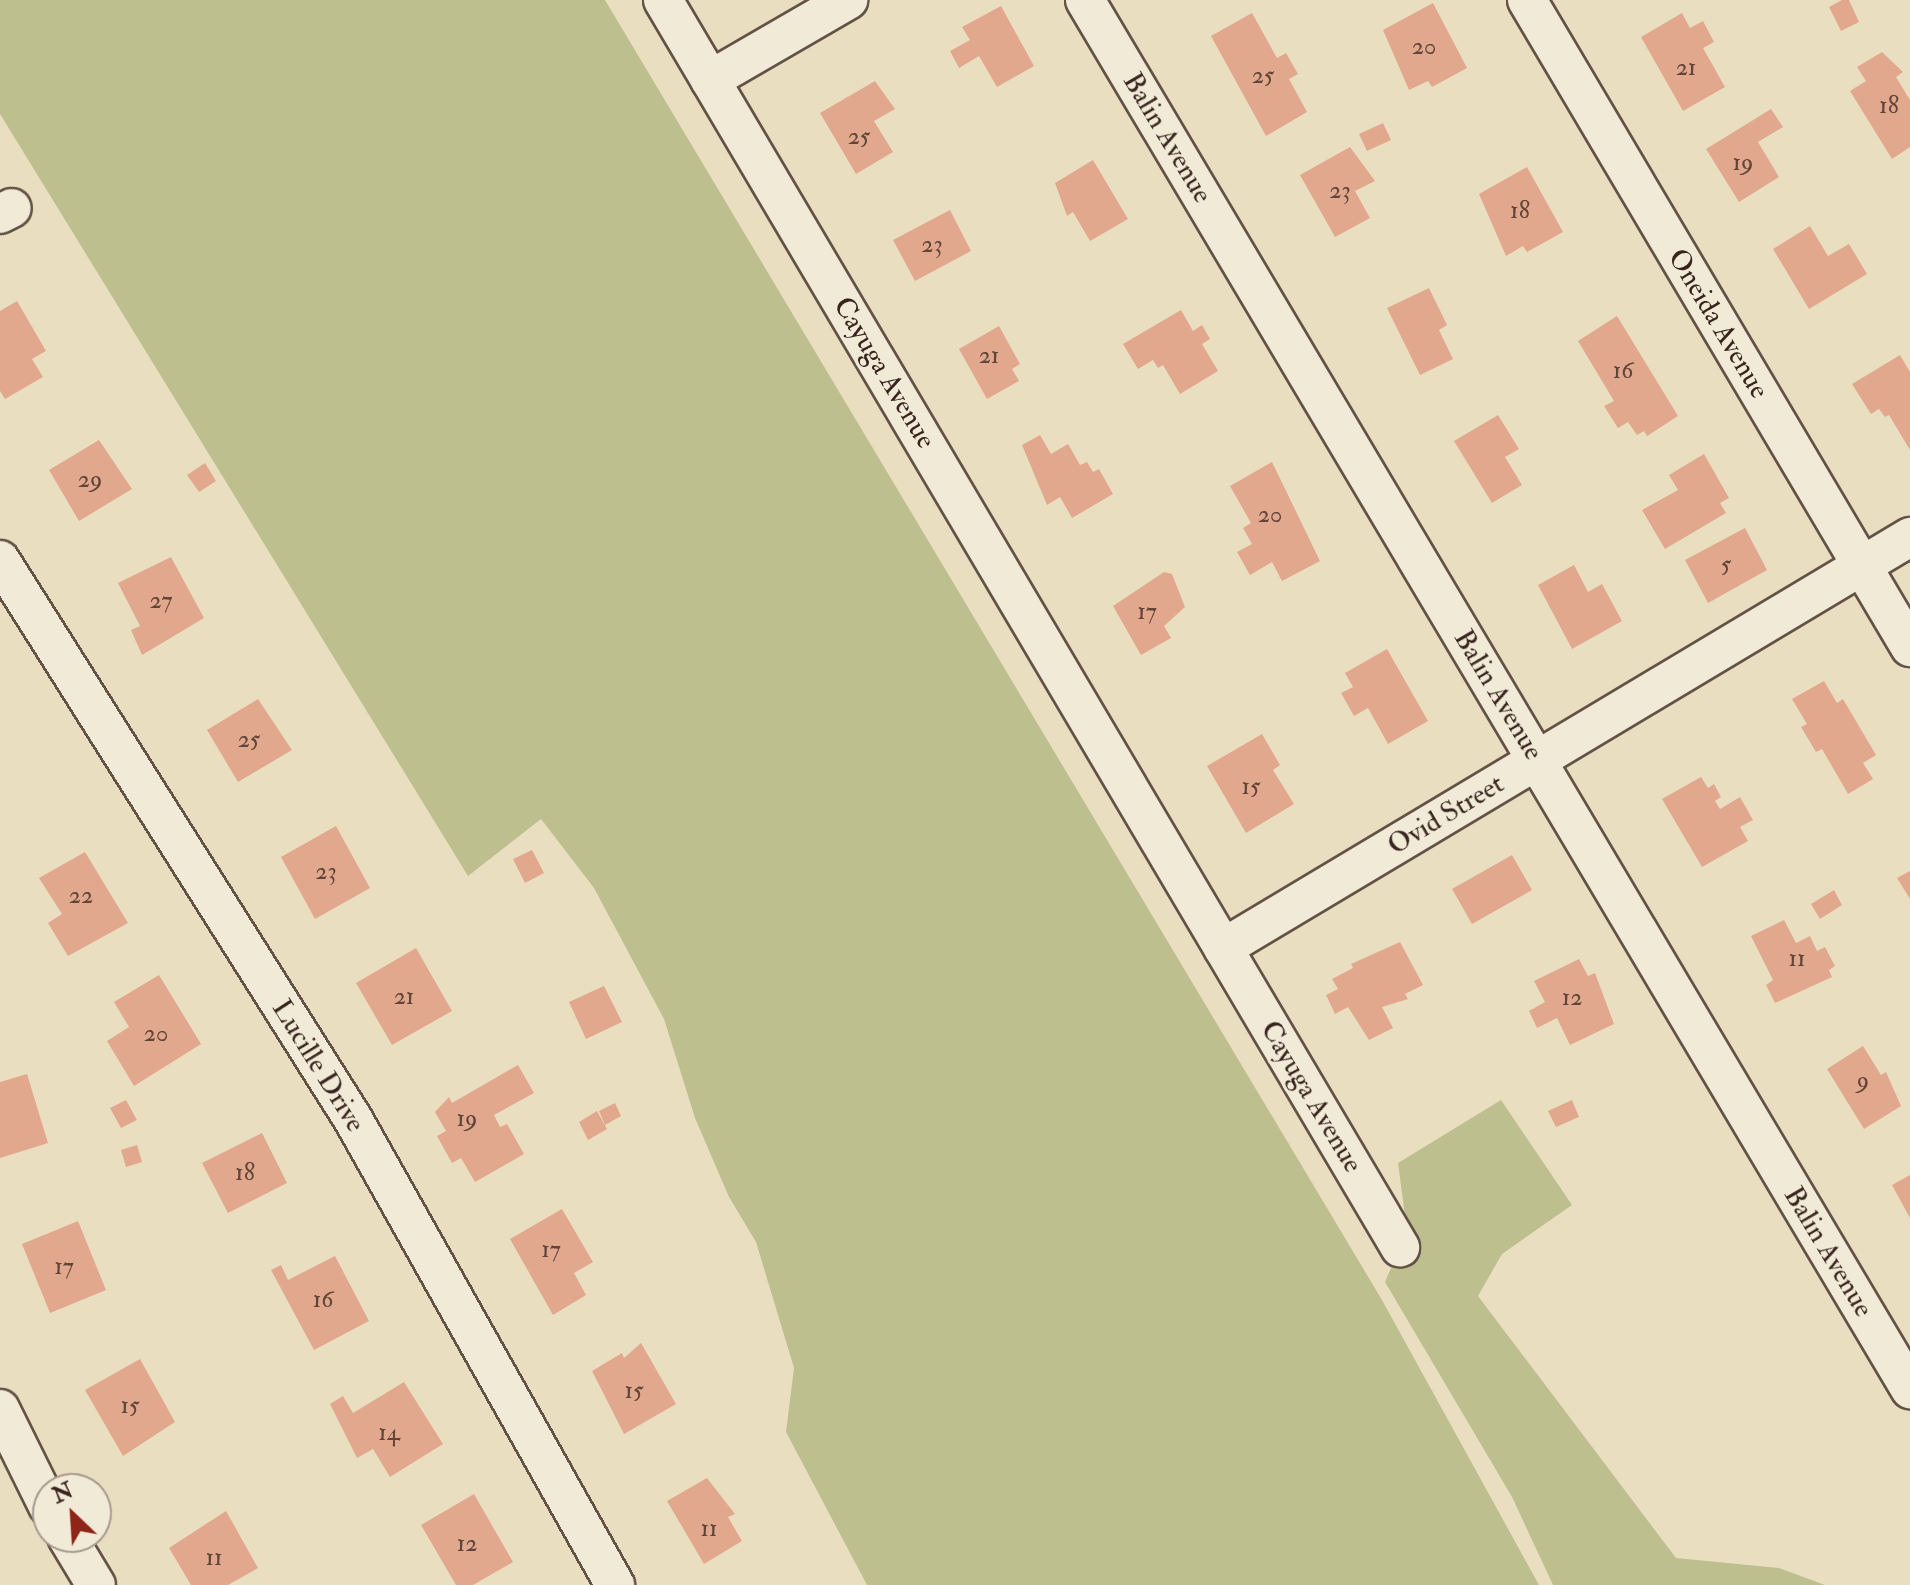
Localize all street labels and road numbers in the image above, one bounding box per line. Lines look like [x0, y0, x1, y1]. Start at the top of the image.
street label: Balin Avenue [1115, 67, 1219, 209]
street label: Oneida Avenue [1660, 243, 1776, 405]
street label: Cayuga Avenue [826, 291, 942, 455]
street label: Balin Avenue [1446, 624, 1550, 766]
street label: Ovid Street [1382, 767, 1510, 863]
street label: Lucille Drive [264, 994, 372, 1138]
street label: Cayuga Avenue [1253, 1015, 1369, 1179]
street label: Balin Avenue [1776, 1181, 1880, 1323]

